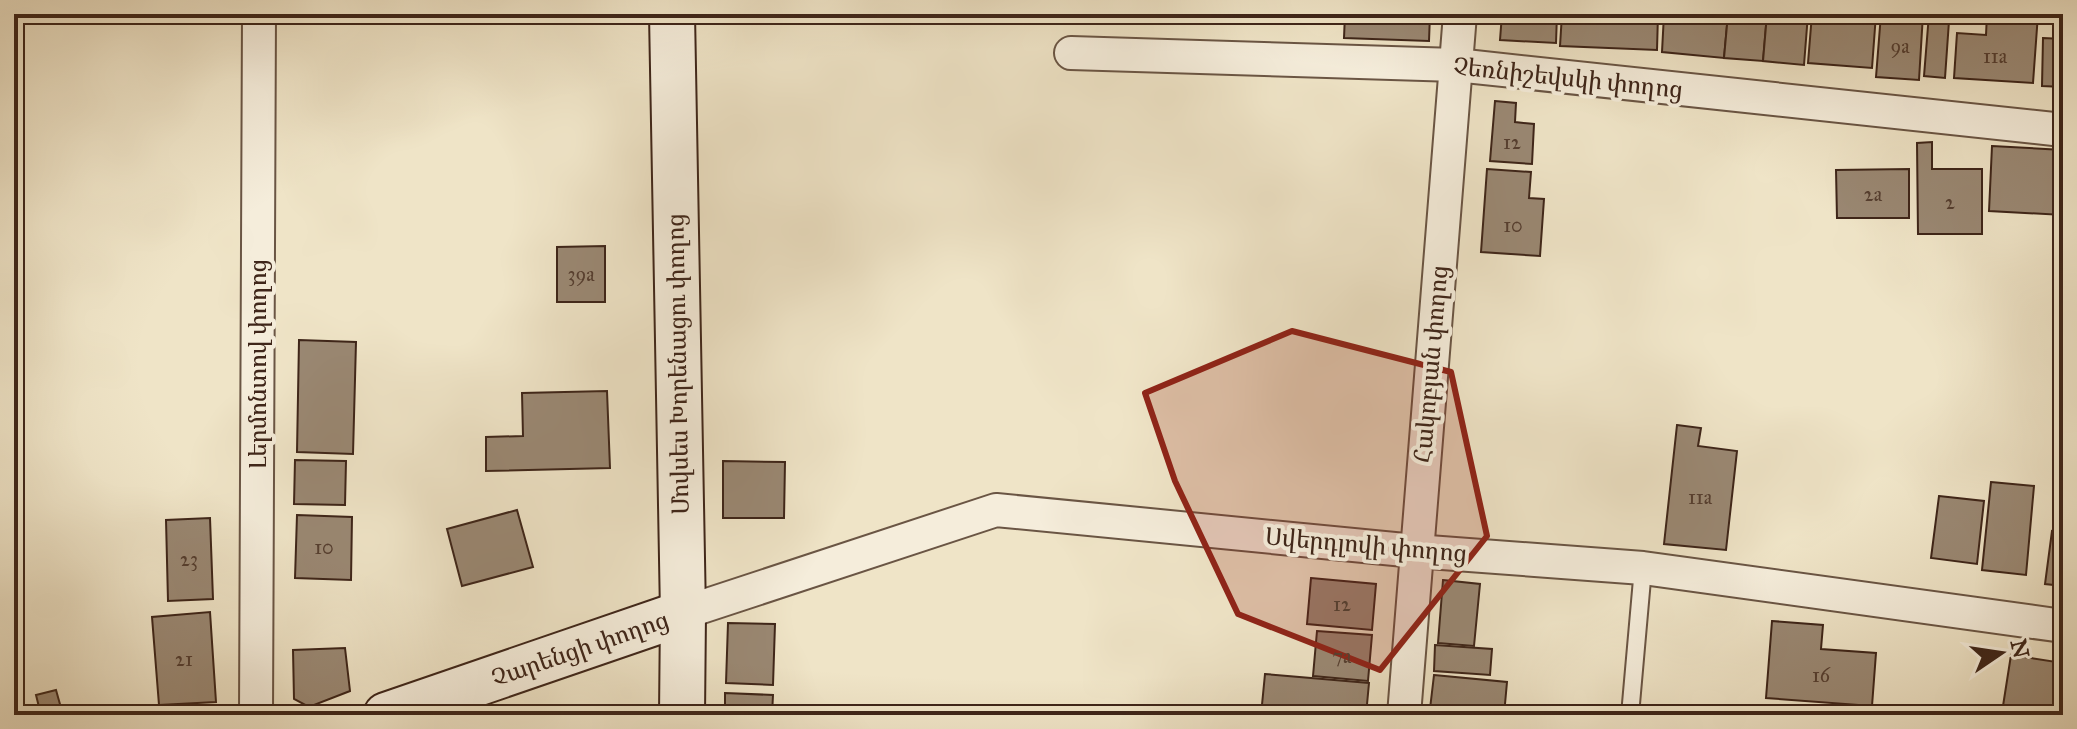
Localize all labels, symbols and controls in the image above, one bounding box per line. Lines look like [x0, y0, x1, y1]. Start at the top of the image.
house number: 9a [1890, 34, 1910, 58]
house number: 11a [1983, 44, 2008, 68]
street label: Չեռնիշեվսկի փողոց [1452, 51, 1684, 105]
house number: 12 [1503, 130, 1521, 154]
house number: 2a [1864, 182, 1883, 206]
house number: 2 [1945, 190, 1955, 214]
street label: Մովսես Խորենացու փողոց [660, 213, 696, 515]
house number: 10 [1503, 213, 1523, 237]
street label: Լերմոնտով փողոց [243, 259, 273, 469]
house number: 39a [567, 262, 595, 286]
street label: Հակոբյան փողոց [1407, 264, 1455, 464]
house number: 11a [1688, 485, 1713, 509]
street label: Սվերդլովի փողոց [1264, 521, 1468, 569]
house number: 10 [314, 535, 334, 559]
house number: 23 [180, 547, 198, 571]
house number: 12 [1333, 592, 1351, 616]
street label: Չարենցի փողոց [487, 605, 673, 693]
north arrow [1961, 613, 2041, 693]
text: N [2005, 636, 2035, 661]
house number: 7a [1332, 644, 1352, 668]
house number: 21 [175, 647, 193, 671]
house number: 16 [1812, 663, 1831, 687]

